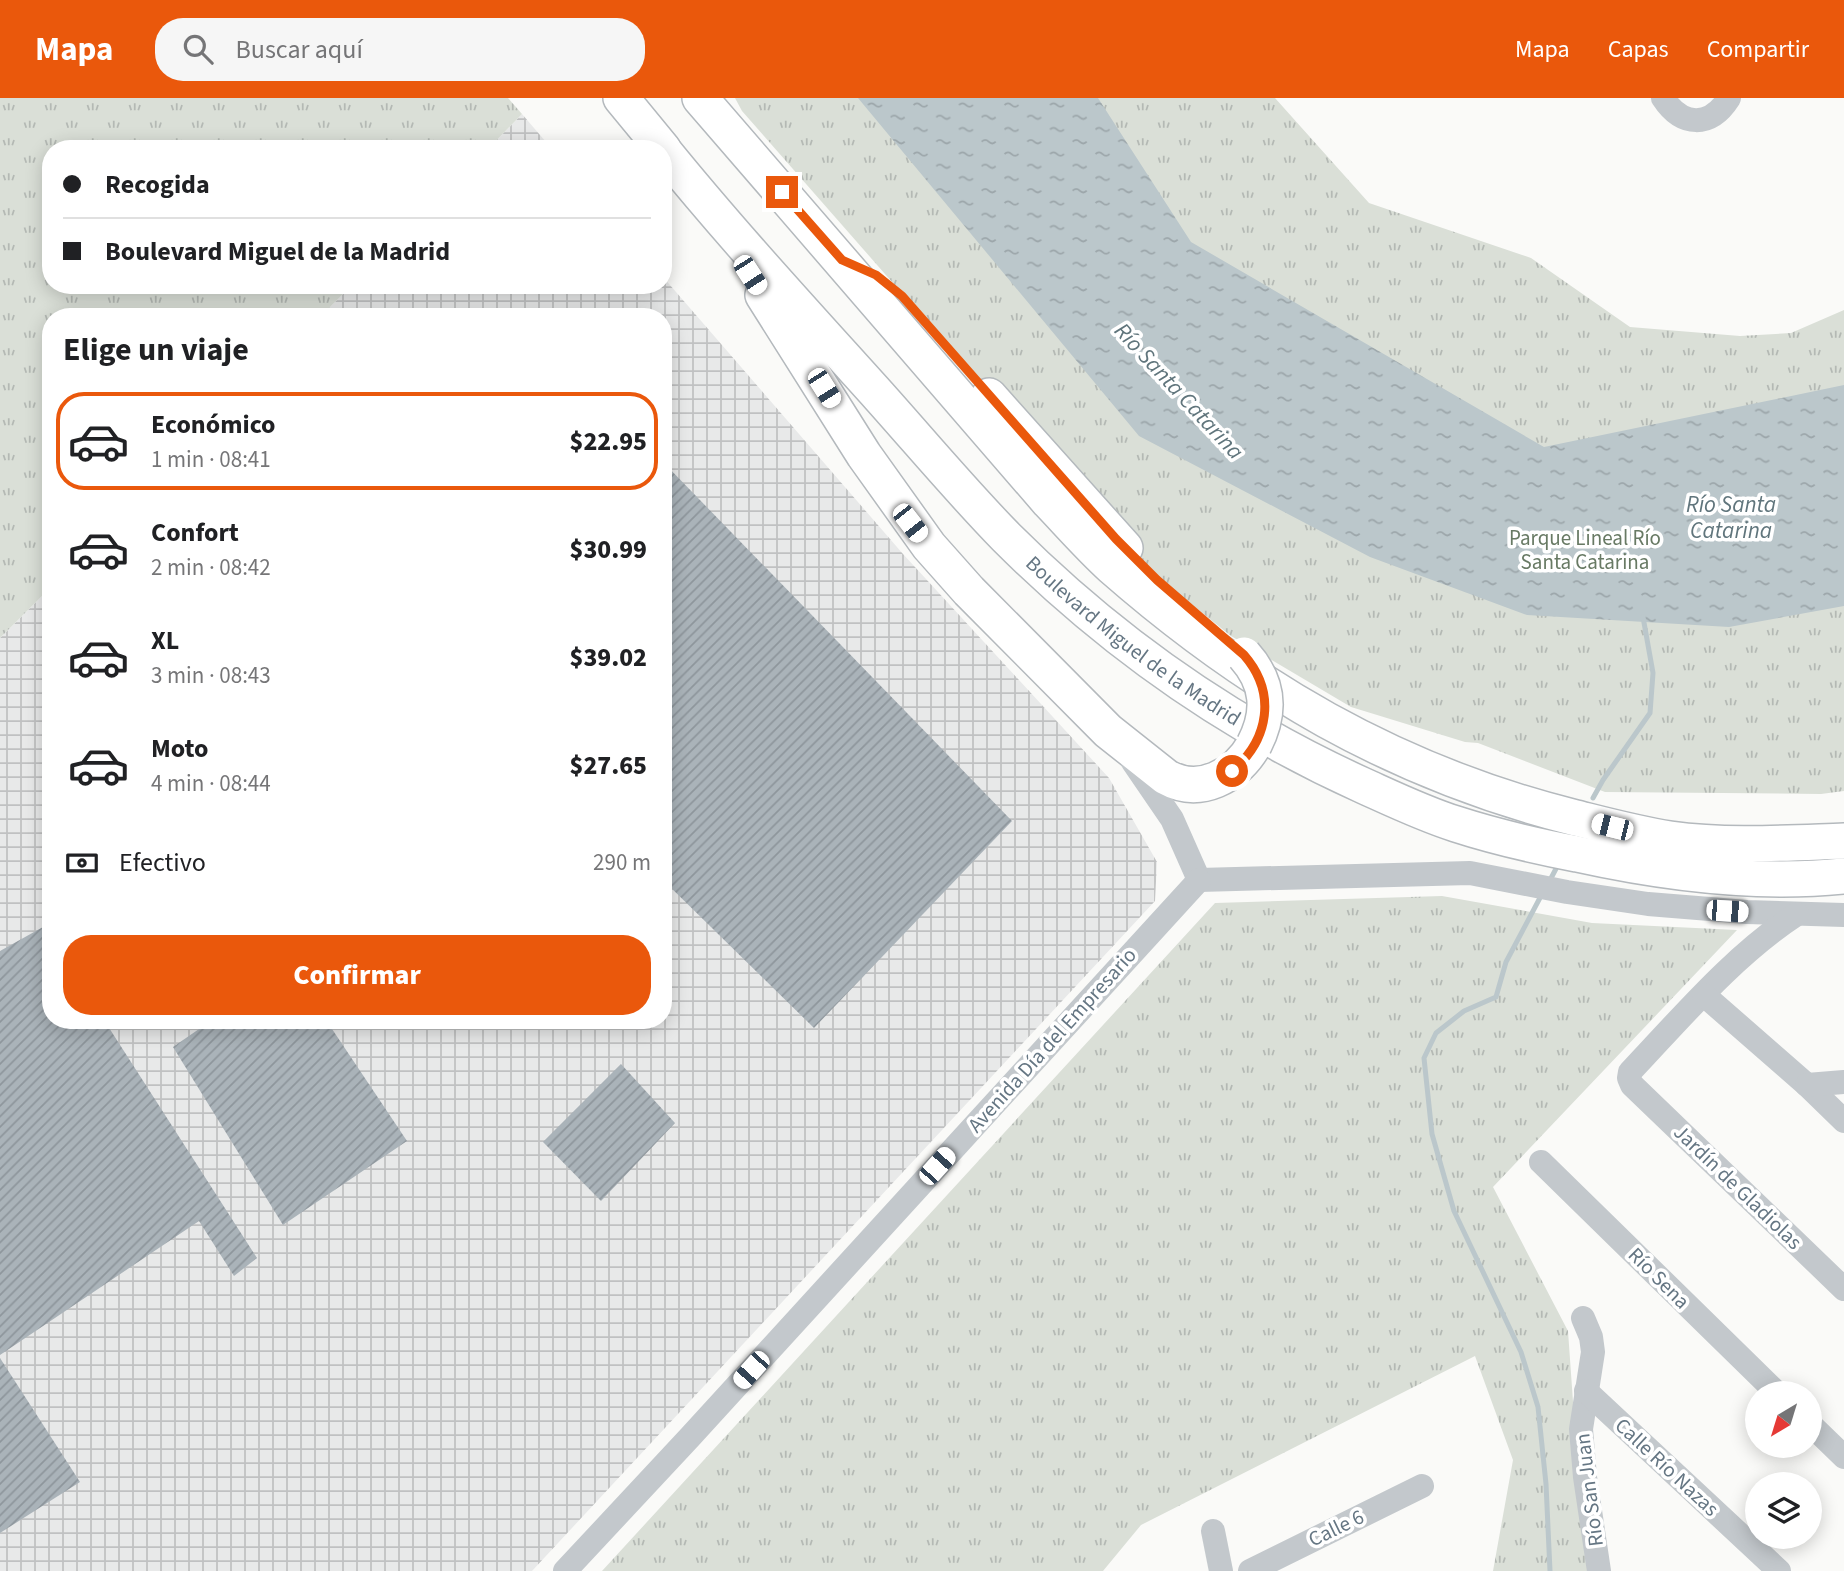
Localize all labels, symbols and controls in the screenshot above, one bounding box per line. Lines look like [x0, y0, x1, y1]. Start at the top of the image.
search box [155, 18, 645, 81]
text: Mapa [35, 26, 113, 73]
icon: search [179, 30, 217, 68]
text: Buscar aquí [235, 31, 363, 68]
text: Mapa [1515, 32, 1570, 67]
text: Capas [1608, 32, 1669, 67]
text: Compartir [1707, 32, 1809, 67]
text: Recogida [105, 166, 210, 203]
route end [766, 176, 798, 208]
text: Boulevard Miguel de la Madrid [105, 233, 450, 270]
car [730, 252, 771, 298]
water label: Río Santa Catarina [1107, 315, 1251, 467]
text: Elige un viaje [63, 327, 249, 373]
car [804, 365, 845, 411]
text: Económico [151, 406, 276, 443]
icon: car [67, 410, 130, 473]
text: $22.95 [570, 423, 647, 460]
text: 1 min · 08:41 [151, 443, 271, 476]
water label: Río Santa Catarina [1686, 488, 1776, 547]
car [889, 500, 932, 546]
text: Confort [151, 514, 239, 551]
icon: car [67, 518, 130, 581]
park label: Parque Lineal Río Santa Catarina [1509, 523, 1661, 577]
text: $30.99 [570, 531, 647, 568]
street label: Boulevard Miguel de la Madrid [1019, 549, 1247, 733]
text: 2 min · 08:42 [151, 551, 271, 584]
text: XL [151, 622, 179, 659]
icon: car [67, 626, 130, 689]
text: $39.02 [570, 639, 647, 676]
text: 3 min · 08:43 [151, 659, 271, 692]
text: Moto [151, 730, 208, 767]
icon: car [67, 734, 130, 797]
text: $27.65 [570, 747, 647, 784]
route start [1216, 755, 1248, 787]
text: 4 min · 08:44 [151, 767, 271, 800]
car [1590, 812, 1635, 842]
icon: cash [63, 844, 101, 882]
text: Efectivo [119, 844, 206, 881]
text: 290 m [593, 846, 651, 879]
car [1706, 899, 1749, 923]
button: Confirmar [63, 935, 651, 1015]
street label: Avenida Día del Empresario [961, 941, 1143, 1139]
street label: Jardín de Gladiolas [1667, 1118, 1809, 1256]
car [916, 1143, 959, 1189]
street label: Río Sena [1621, 1240, 1697, 1316]
car [730, 1347, 773, 1393]
north arrow [1745, 1381, 1822, 1458]
map controls [1745, 1381, 1822, 1549]
street label: Calle Río Nazas [1608, 1411, 1726, 1523]
street label: Río San Juan [1567, 1432, 1611, 1548]
button: layers [1745, 1472, 1822, 1549]
street label: Calle 6 [1303, 1502, 1369, 1554]

